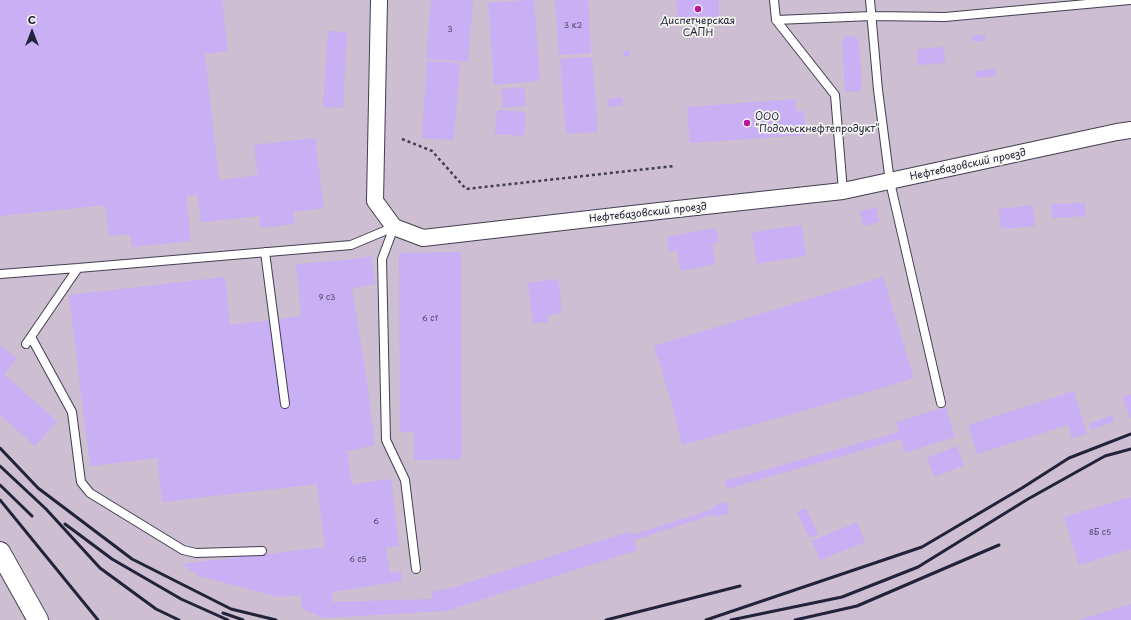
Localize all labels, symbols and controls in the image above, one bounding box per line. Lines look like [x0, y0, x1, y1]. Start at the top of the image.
marker: Диспетчерская САПН [693, 4, 703, 14]
text: С [28, 11, 36, 28]
north arrow [12, 12, 52, 52]
place label: Диспетчерская САПН [661, 15, 735, 38]
house number: 3 к2 [564, 21, 582, 31]
house number: 3 [447, 25, 453, 35]
place label: ООО "Подольскнефтепродукт" [755, 111, 879, 134]
marker: ООО "Подольскнефтепродукт" [742, 118, 752, 128]
street label: Нефтебазовский проезд [909, 147, 1027, 183]
street label: Нефтебазовский проезд [589, 201, 707, 225]
house number: 9 с3 [319, 293, 335, 303]
house number: 6 с1 [422, 314, 438, 324]
house number: 6 [373, 517, 379, 527]
house number: 8Б с5 [1089, 528, 1111, 538]
house number: 6 с5 [349, 555, 367, 565]

